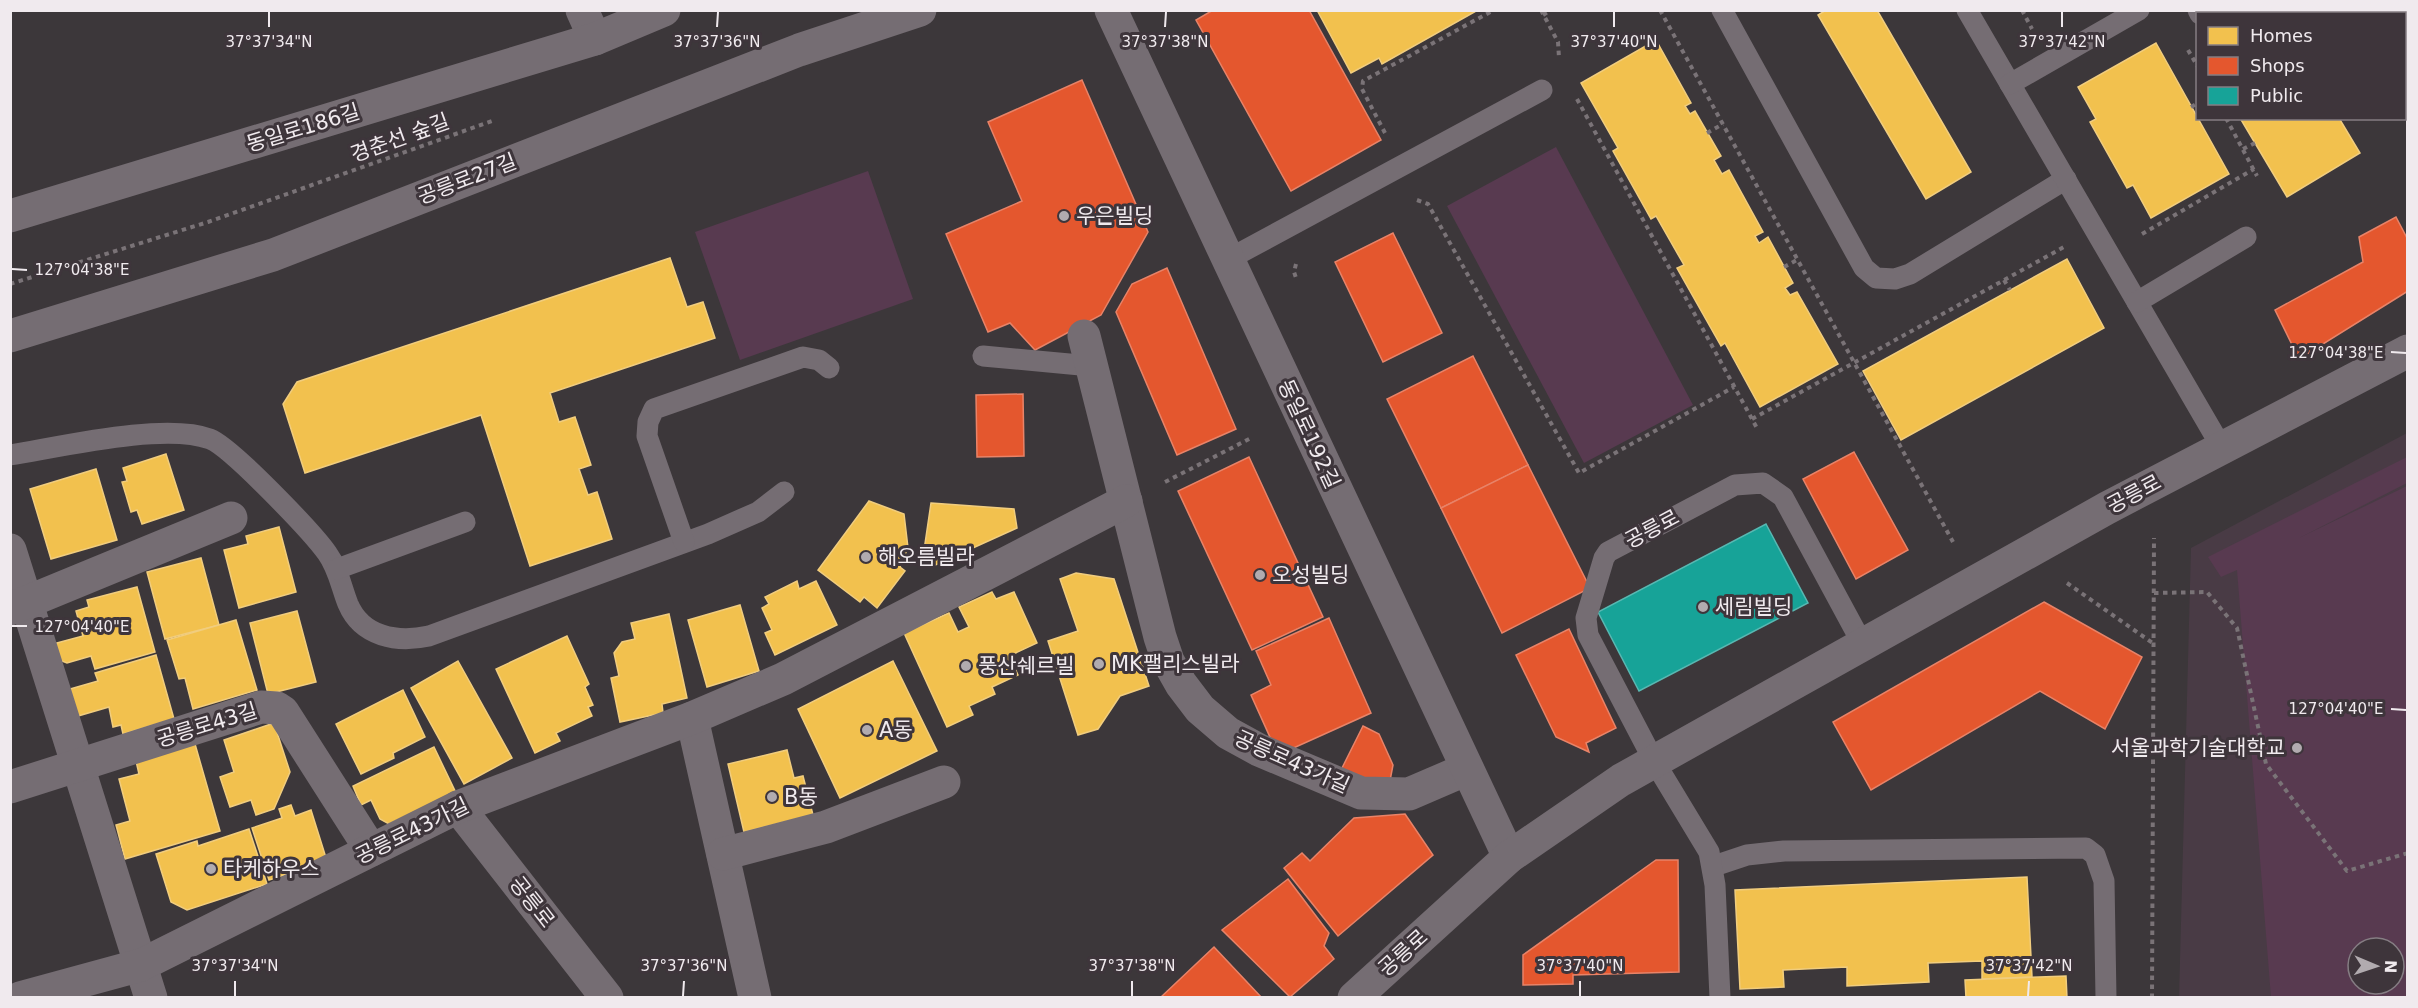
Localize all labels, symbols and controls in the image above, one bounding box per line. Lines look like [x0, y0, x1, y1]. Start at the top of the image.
legend [2196, 12, 2406, 120]
text: Homes [2250, 25, 2313, 46]
text: 37°37'34"N [225, 33, 313, 51]
text: 37°37'36"N [673, 33, 761, 51]
text: 37°37'38"N [1121, 33, 1209, 51]
text: 37°37'40"N [1570, 33, 1658, 51]
text: 37°37'42"N [2018, 33, 2106, 51]
text: Shops [2250, 55, 2305, 76]
text: Public [2250, 85, 2303, 106]
street label: 동일로186길 [243, 99, 363, 157]
street label: 경춘선 숲길 [347, 109, 453, 167]
street label: 공릉로27길 [414, 149, 520, 209]
place label: 우은빌딩 [1076, 204, 1153, 228]
marker: 우은빌딩 [1057, 209, 1071, 223]
text: 127°04'38"E [35, 261, 129, 279]
text: 127°04'38"E [2289, 344, 2383, 362]
street label: 동일로192길 [1273, 376, 1345, 492]
street label: 공릉로 [2103, 470, 2165, 518]
street label: 공릉로 [1621, 505, 1683, 553]
place label: 해오름빌라 [878, 545, 975, 569]
marker: 해오름빌라 [859, 550, 873, 564]
place label: 오성빌딩 [1272, 563, 1349, 587]
marker: 오성빌딩 [1253, 568, 1267, 582]
place label: 세림빌딩 [1715, 595, 1792, 619]
marker: 세림빌딩 [1696, 600, 1710, 614]
text: 127°04'40"E [35, 618, 129, 636]
place label: MK팰리스빌라 [1111, 652, 1240, 676]
place label: 풍산쉐르빌 [978, 654, 1075, 678]
marker: MK팰리스빌라 [1092, 657, 1106, 671]
marker: 풍산쉐르빌 [959, 659, 973, 673]
street label: 공릉로43길 [154, 698, 260, 752]
text: 127°04'40"E [2289, 700, 2383, 718]
place label: A동 [879, 718, 913, 742]
marker: A동 [860, 723, 874, 737]
street label: 공릉로43가길 [1231, 726, 1353, 798]
place label: 서울과학기술대학교 [2111, 736, 2285, 760]
marker: 서울과학기술대학교 [2290, 741, 2304, 755]
place label: B동 [784, 785, 818, 809]
marker: B동 [765, 790, 779, 804]
street label: 공릉로43가길 [351, 793, 473, 869]
place label: 타케하우스 [223, 857, 320, 881]
marker: 타케하우스 [204, 862, 218, 876]
street label: 공릉로 [505, 872, 559, 932]
street label: 공릉로 [1373, 925, 1433, 981]
north arrow [2346, 936, 2406, 996]
text: 37°37'34"N [191, 957, 279, 975]
text: 37°37'36"N [640, 957, 728, 975]
text: 37°37'38"N [1088, 957, 1176, 975]
text: 37°37'40"N [1536, 957, 1624, 975]
text: 37°37'42"N [1985, 957, 2073, 975]
text: N [2381, 959, 2400, 974]

